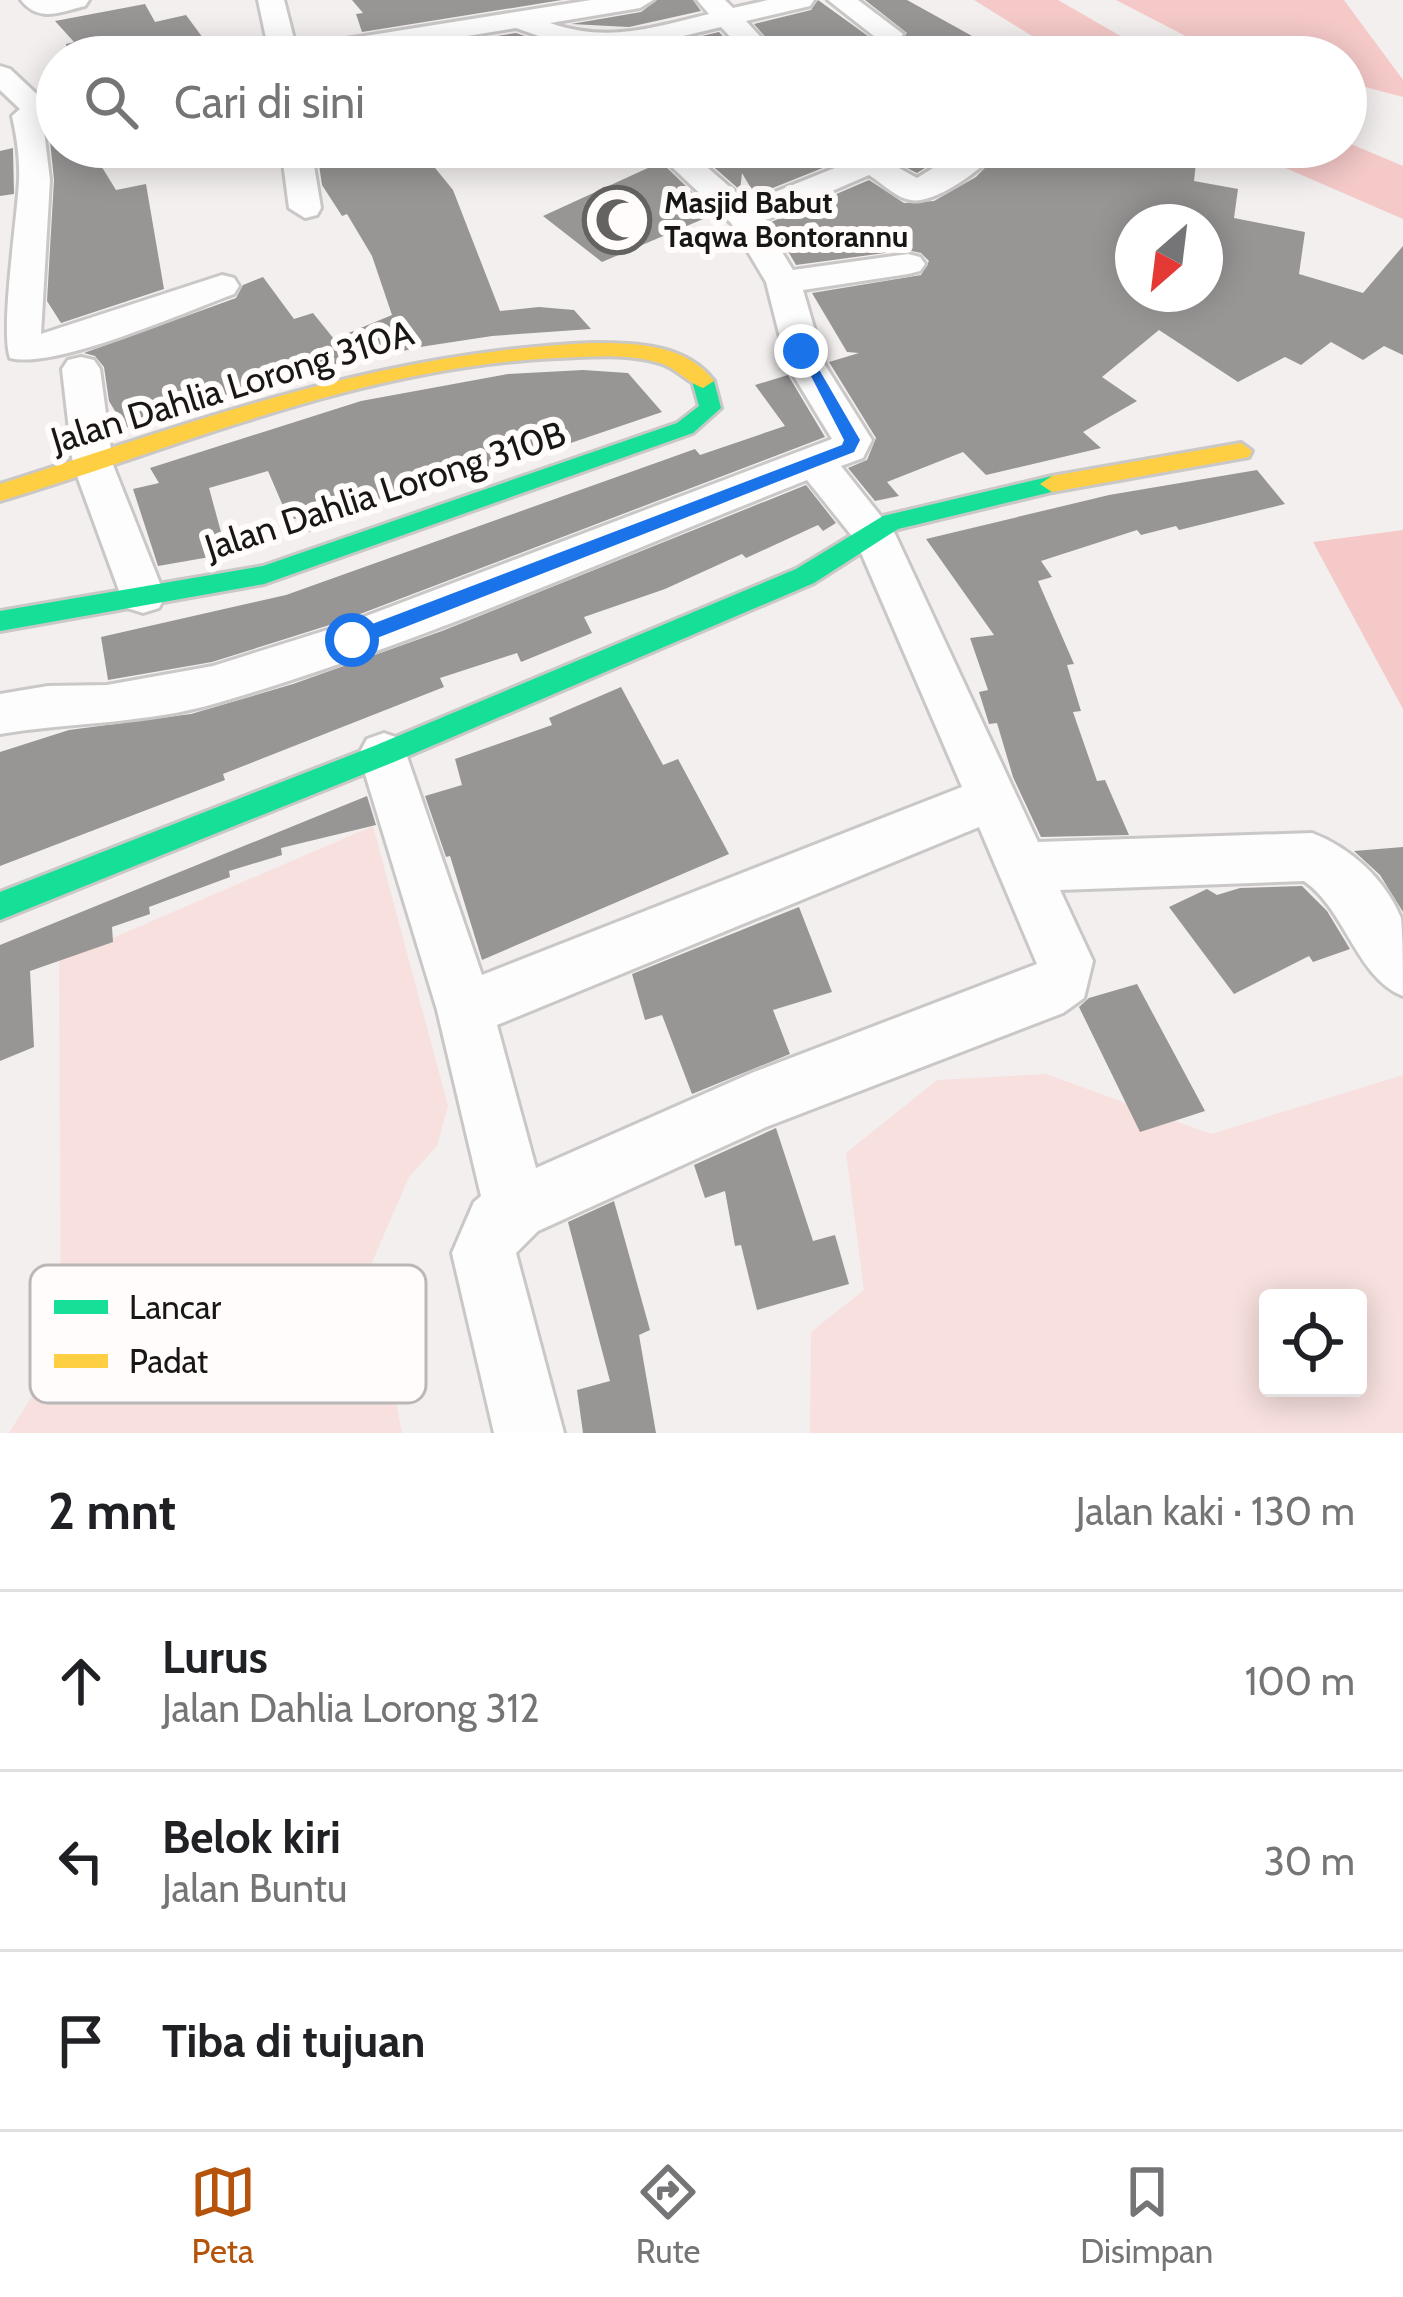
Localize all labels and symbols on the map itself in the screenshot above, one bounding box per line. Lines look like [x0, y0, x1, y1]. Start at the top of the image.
place label: Masjid Babut Taqwa Bontorannu [664, 184, 908, 255]
mosque icon: Masjid Babut Taqwa Bontorannu [582, 185, 652, 255]
north arrow [1115, 204, 1223, 312]
street label: Jalan Dahlia Lorong 310A [44, 310, 419, 462]
route end [774, 324, 828, 378]
street label: Jalan Dahlia Lorong 310B [198, 411, 571, 569]
route start [325, 613, 379, 667]
legend [30, 1265, 426, 1403]
text: Lancar [129, 1287, 222, 1327]
text: Padat [129, 1341, 208, 1381]

